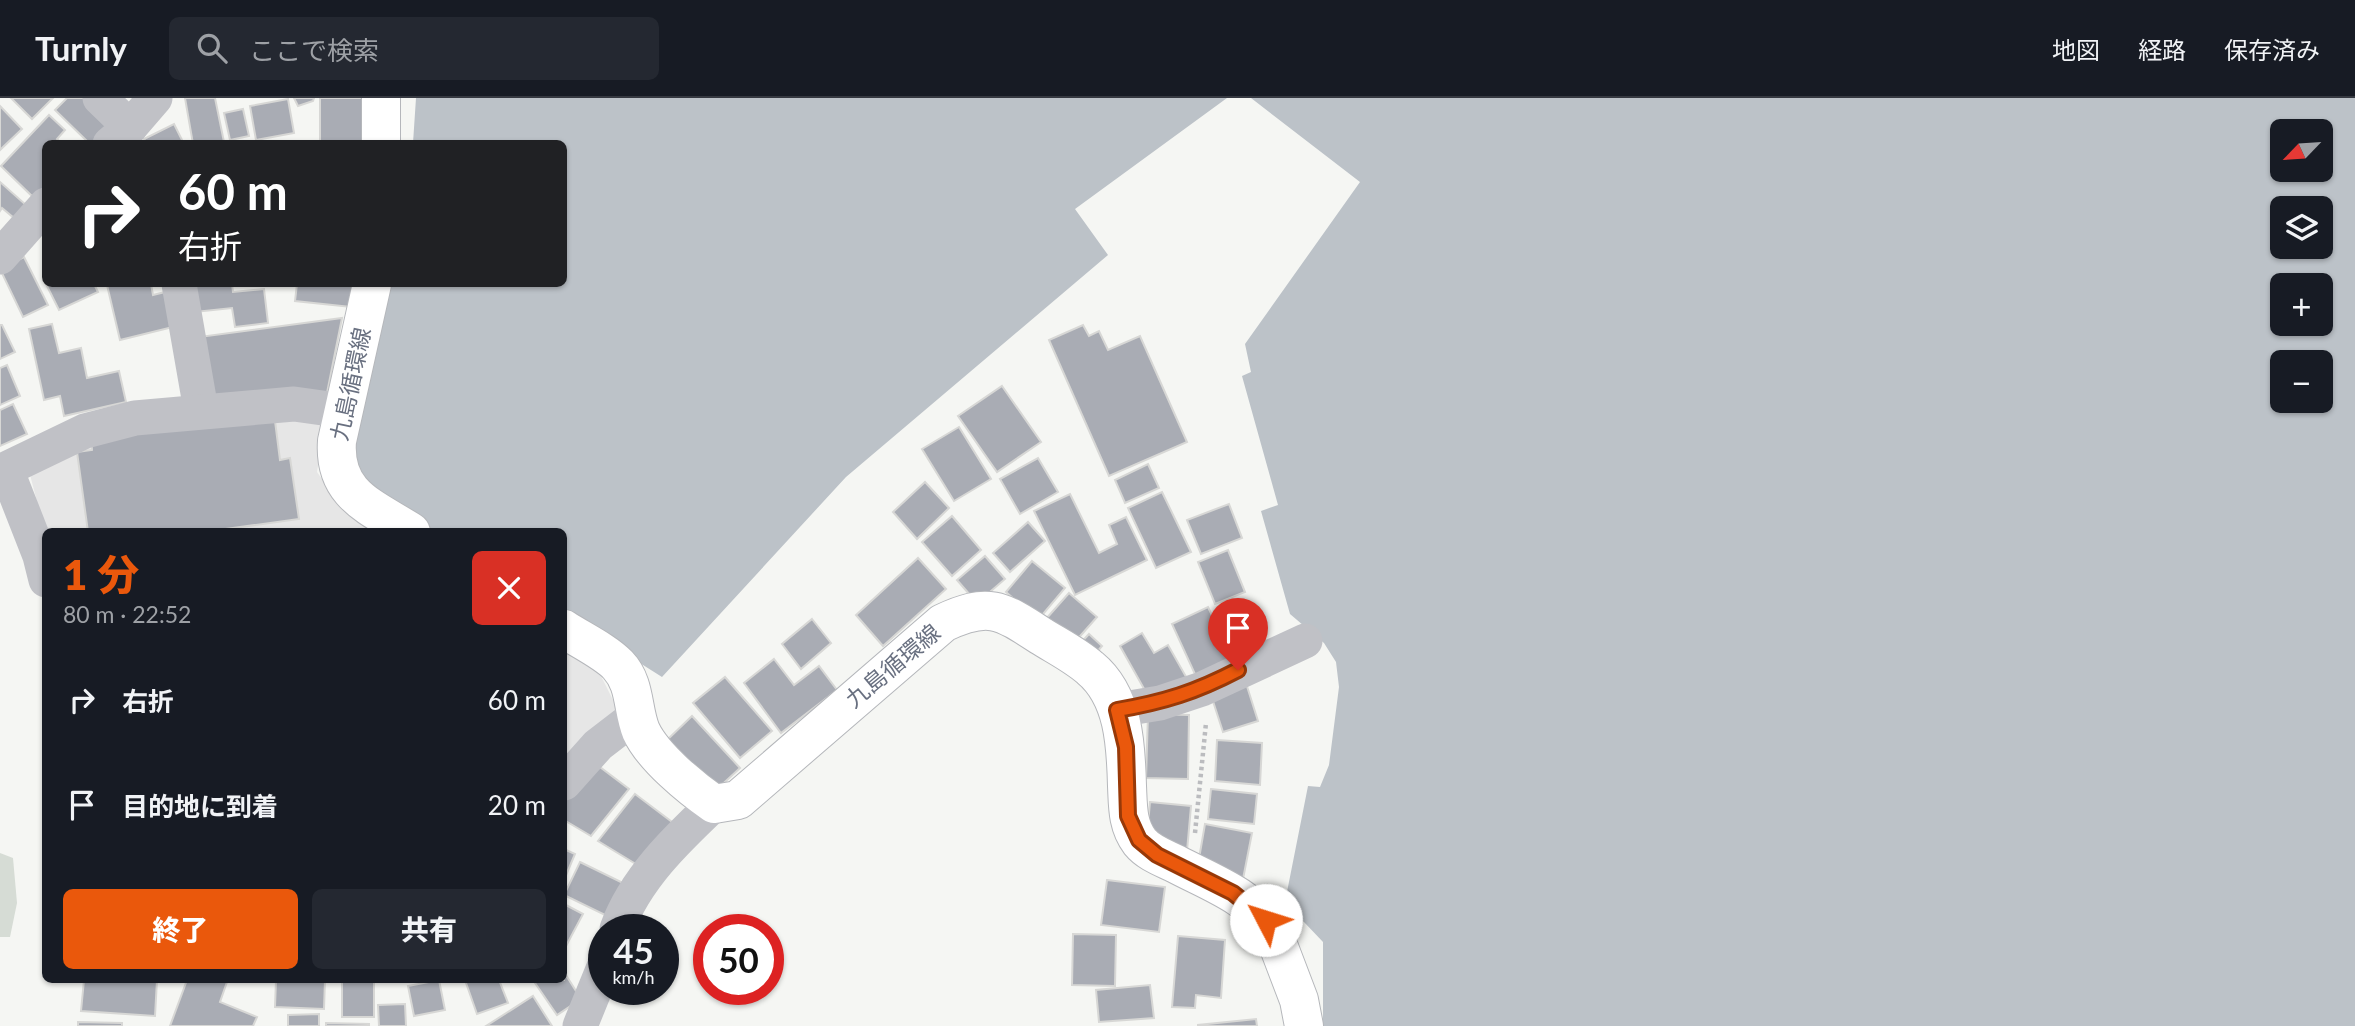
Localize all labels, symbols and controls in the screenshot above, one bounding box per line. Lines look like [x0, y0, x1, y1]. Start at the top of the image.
search box [169, 17, 659, 80]
text: Turnly [35, 28, 127, 68]
icon: search [193, 29, 231, 67]
text: ここで検索 [249, 34, 379, 66]
text: 地図 [2052, 35, 2100, 64]
text: 経路 [2138, 35, 2186, 64]
text: 保存済み [2224, 35, 2320, 64]
north arrow [2270, 119, 2333, 182]
map controls [2270, 119, 2333, 413]
text: 60 m [178, 162, 288, 220]
icon: right [63, 168, 154, 259]
button: layers [2270, 196, 2333, 259]
text: 右折 [178, 226, 242, 265]
button: + [2270, 273, 2333, 336]
street label: 九島循環線 [324, 325, 376, 443]
button: − [2270, 350, 2333, 413]
text: 1 分 [63, 549, 139, 599]
button: close [472, 551, 546, 625]
pin [1208, 598, 1268, 670]
text: 80 m · 22:52 [63, 600, 191, 628]
icon: arrive [1219, 609, 1257, 647]
street label: 九島循環線 [839, 618, 945, 713]
icon: right [63, 681, 101, 719]
text: 60 m [488, 684, 546, 716]
text: 右折 [122, 685, 174, 717]
icon: arrive [63, 786, 101, 824]
text: 20 m [488, 789, 546, 821]
text: 目的地に到着 [122, 790, 278, 822]
position arrow [1229, 883, 1303, 957]
button: 終了 [63, 889, 298, 969]
button: 共有 [312, 889, 546, 969]
speed limit sign: 50 [693, 914, 784, 1005]
text: 45 [613, 929, 654, 971]
text: km/h [612, 966, 655, 988]

